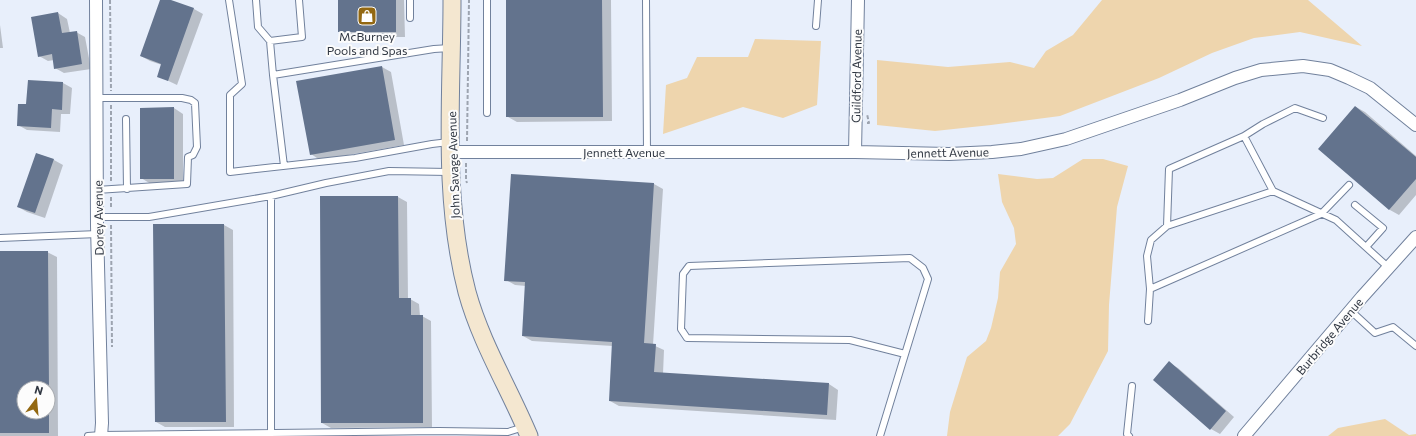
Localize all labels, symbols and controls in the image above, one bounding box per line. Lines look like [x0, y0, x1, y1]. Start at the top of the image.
shop icon: McBurney Pools and Spas [356, 5, 378, 27]
place label: McBurney Pools and Spas [327, 29, 407, 57]
street label: Guildford Avenue [848, 29, 864, 123]
street label: John Savage Avenue [444, 111, 463, 219]
street label: Jennett Avenue [907, 144, 989, 161]
street label: Jennett Avenue [583, 145, 665, 160]
street label: Dorey Avenue [90, 180, 106, 256]
street label: Burbridge Avenue [1293, 295, 1365, 377]
north arrow [16, 380, 56, 420]
text: N [33, 383, 45, 397]

